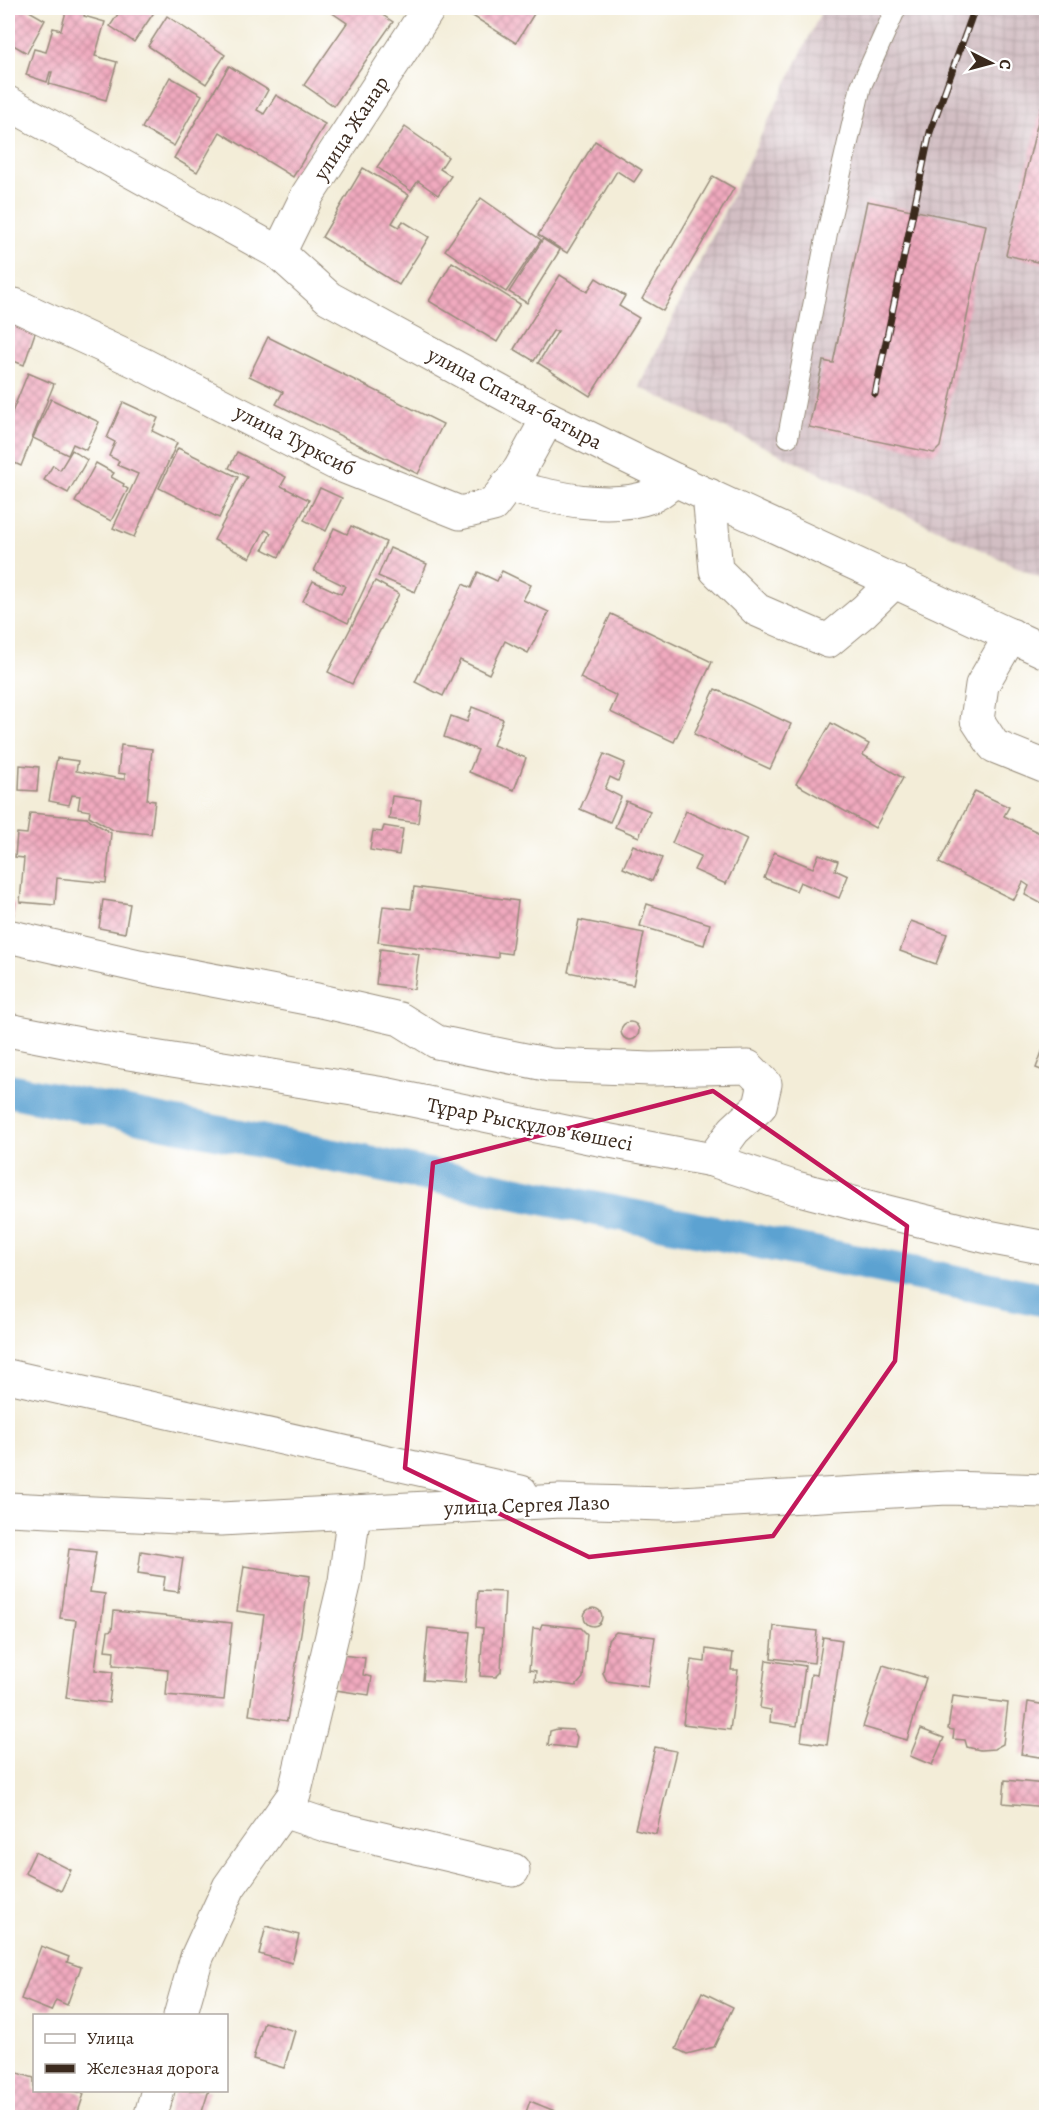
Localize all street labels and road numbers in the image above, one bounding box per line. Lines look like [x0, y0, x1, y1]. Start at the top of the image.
street label: улица Жанар [306, 70, 395, 187]
street label: улица Спатая-батыра [422, 340, 607, 456]
street label: улица Турксиб [229, 397, 360, 482]
street label: Тұрар Рысқұлов көшесі [425, 1090, 635, 1158]
street label: улица Сергея Лазо [443, 1488, 610, 1522]

